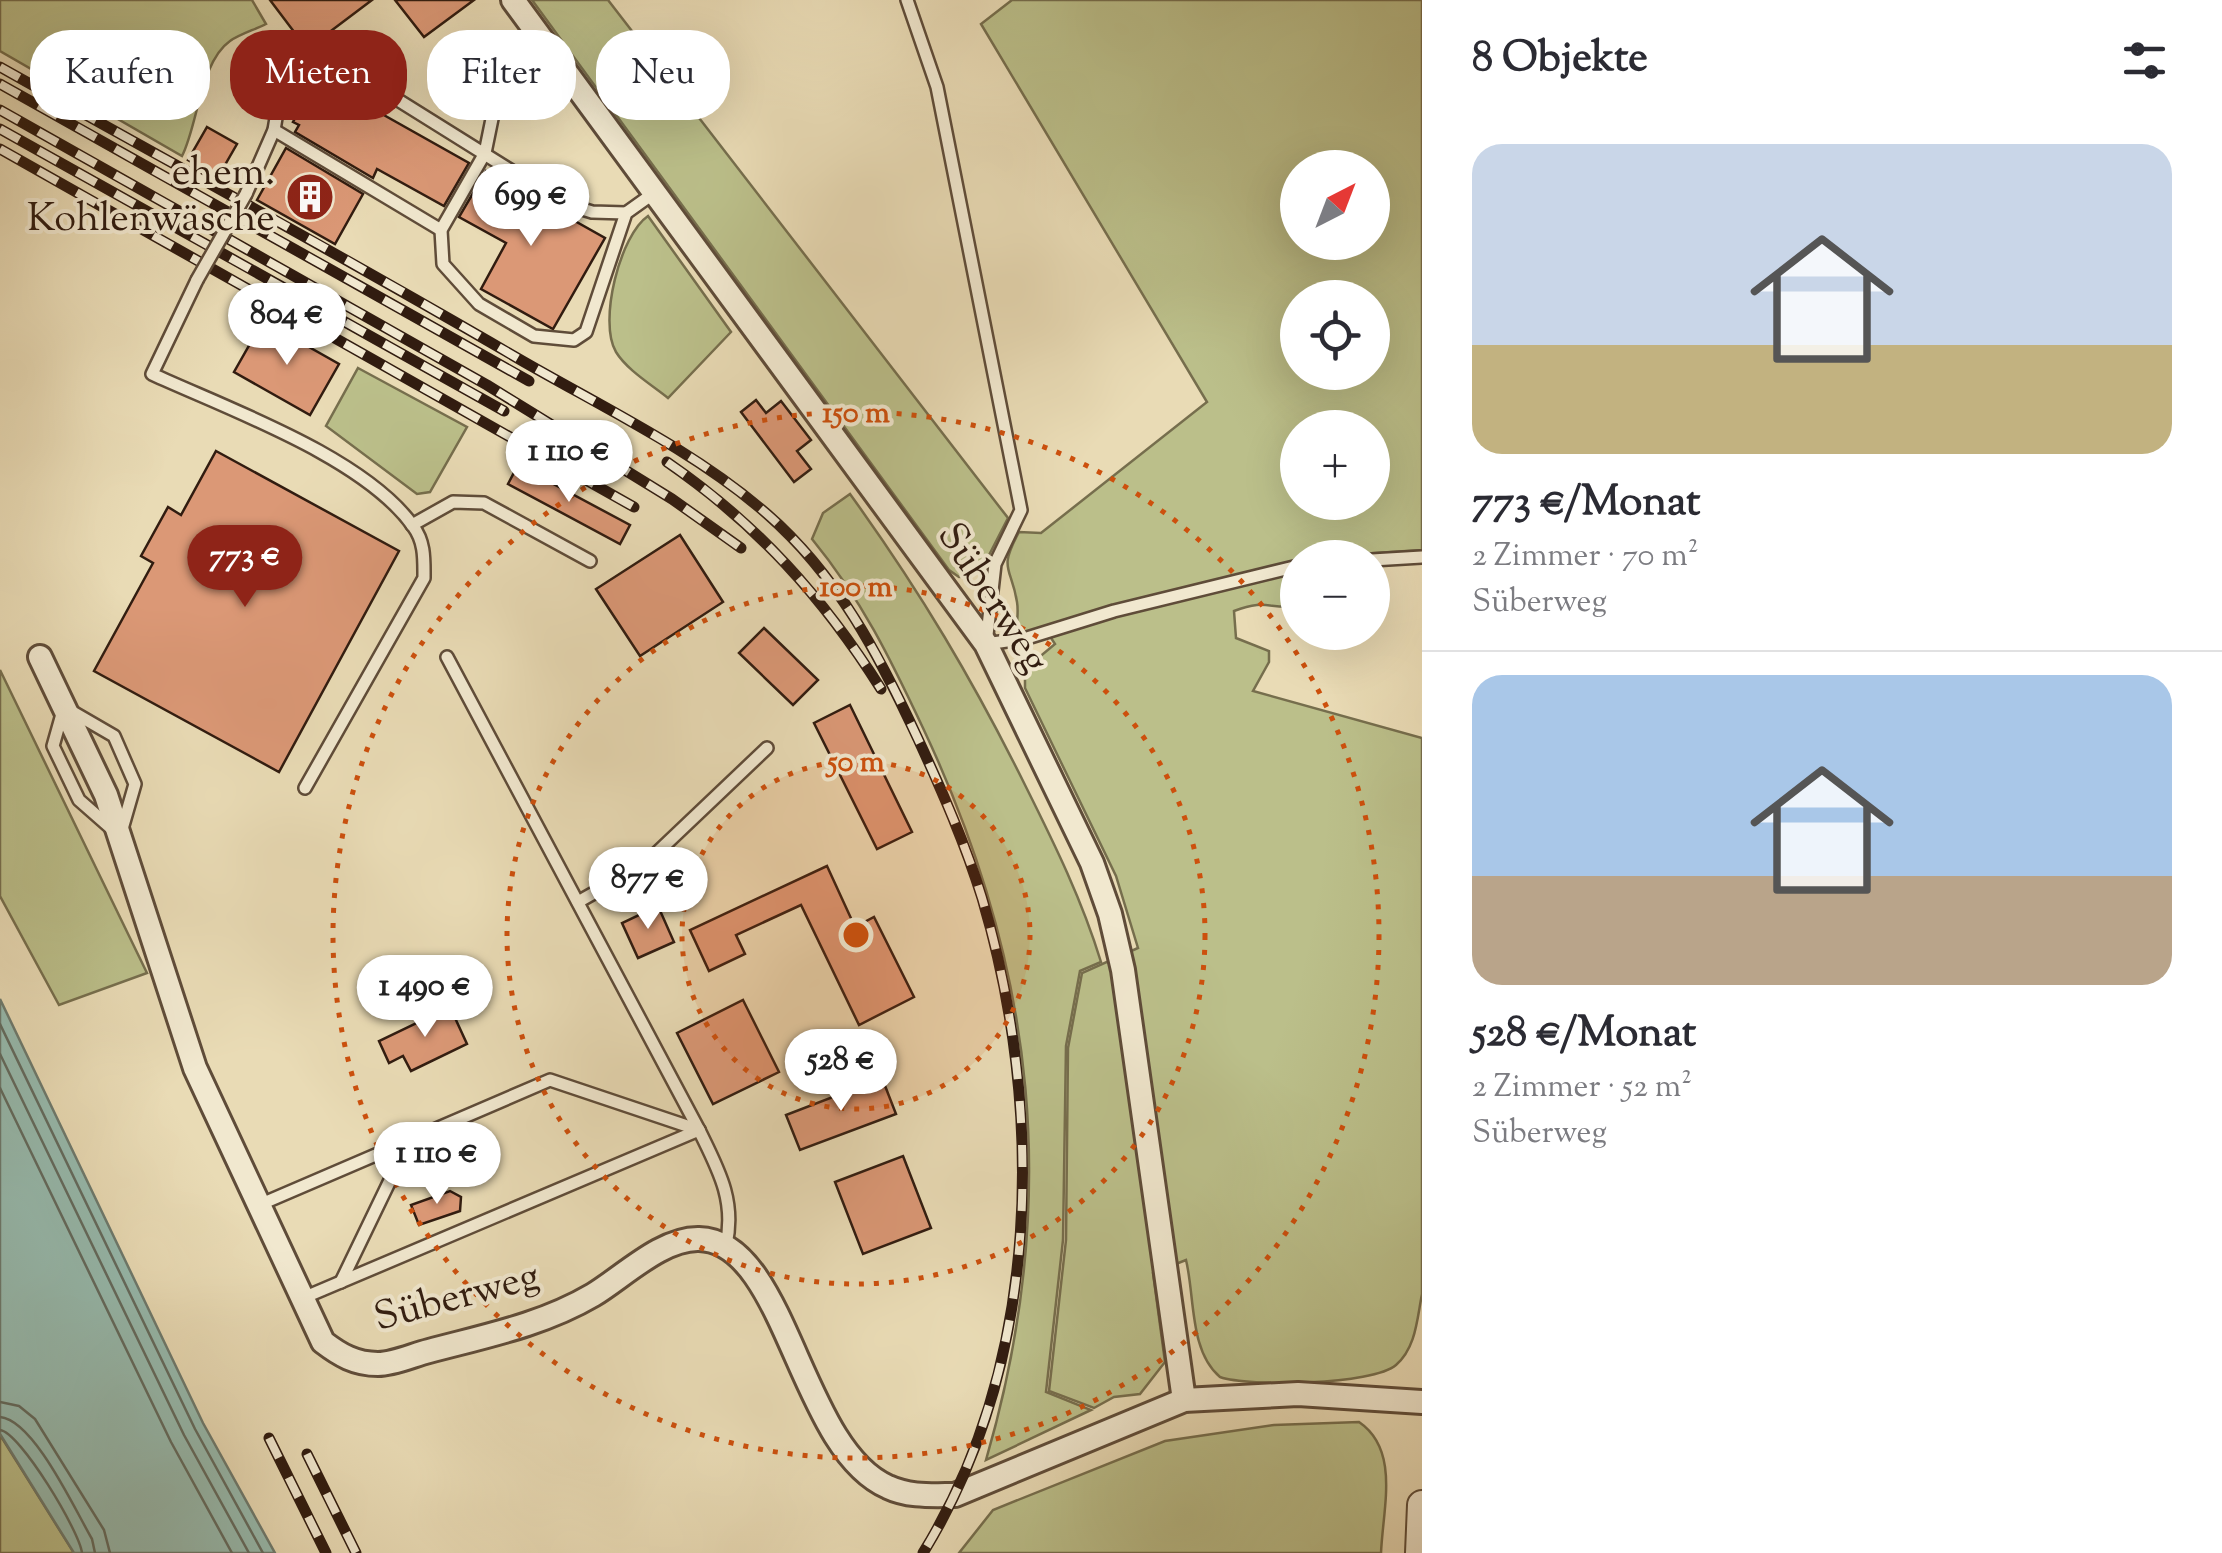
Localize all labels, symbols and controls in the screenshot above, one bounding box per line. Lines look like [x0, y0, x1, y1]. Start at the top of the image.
chip: Kaufen [30, 30, 210, 120]
chip: Mieten [230, 30, 407, 120]
chip: Filter [427, 30, 576, 120]
chip: Neu [596, 30, 730, 120]
text: 8 Objekte [1472, 30, 1648, 90]
icon: filters [2117, 33, 2172, 88]
place label: ehem. Kohlenwäsche [27, 146, 275, 249]
north arrow [1280, 150, 1390, 260]
map controls [1280, 150, 1390, 650]
pin: 699 € [461, 164, 601, 249]
building icon: ehem. Kohlenwäsche [284, 171, 336, 223]
text: 699 € [494, 173, 568, 219]
icon: home [1732, 209, 1912, 389]
button: locate [1280, 280, 1390, 390]
pin: 804 € [217, 283, 357, 368]
text: 804 € [250, 292, 324, 338]
text: 150 m [822, 393, 890, 436]
button: + [1280, 410, 1390, 520]
pin: 1 110 € [477, 420, 661, 505]
text: 1 110 € [528, 429, 610, 475]
text: 773 €/Monat [1472, 474, 1700, 534]
street label: Süberweg [921, 513, 1061, 685]
pin: 773 € [175, 525, 315, 610]
text: 773 € [209, 534, 281, 580]
text: 2 Zimmer · 70 m² [1472, 534, 1699, 580]
button: − [1280, 540, 1390, 650]
text: 100 m [820, 567, 893, 610]
text: Süberweg [1472, 580, 1607, 626]
icon: home [1732, 740, 1912, 920]
text: 50 m [825, 742, 885, 785]
pin: 877 € [578, 847, 718, 932]
text: 877 € [611, 856, 685, 902]
centre of rings [838, 917, 874, 953]
pin: 1 490 € [333, 955, 517, 1040]
text: 1 490 € [379, 964, 471, 1010]
text: 528 €/Monat [1472, 1005, 1696, 1065]
pin: 528 € [771, 1029, 911, 1114]
text: 528 € [807, 1038, 875, 1084]
text: 2 Zimmer · 52 m² [1472, 1065, 1692, 1111]
text: Süberweg [1472, 1111, 1607, 1157]
pin: 1 110 € [345, 1122, 529, 1207]
text: 1 110 € [396, 1131, 478, 1177]
street label: Süberweg [368, 1250, 546, 1348]

